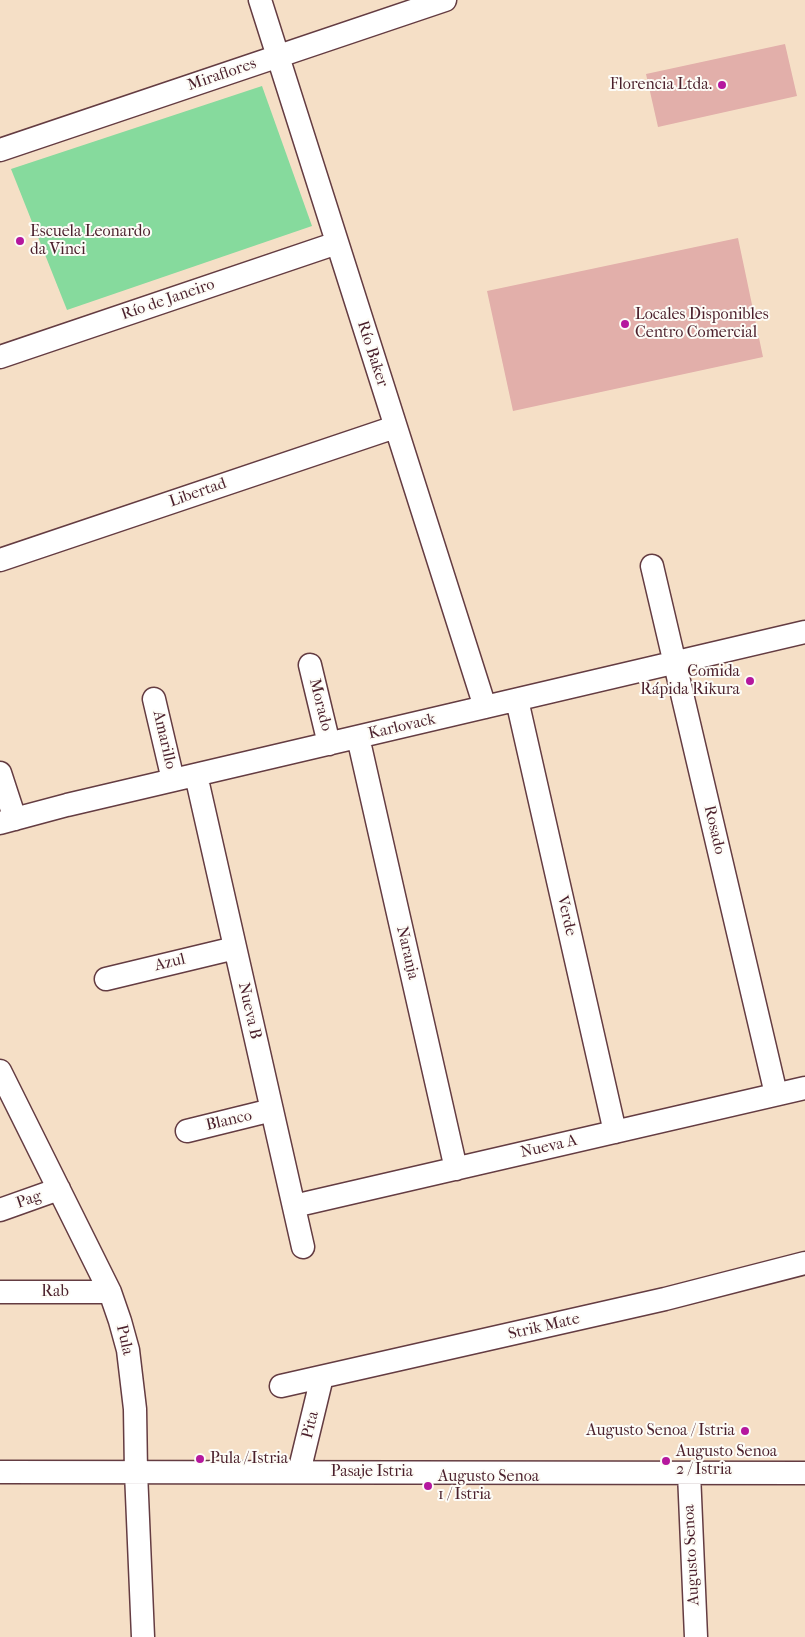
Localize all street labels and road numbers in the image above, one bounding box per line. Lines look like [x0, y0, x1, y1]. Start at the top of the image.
street label: Miraflores [185, 54, 259, 96]
street label: Río de Janeiro [119, 275, 217, 325]
street label: Río Baker [352, 319, 392, 389]
street label: Libertad [167, 474, 229, 512]
street label: Morado [304, 677, 336, 733]
street label: Amarillo [148, 709, 180, 771]
street label: Karlovack [366, 710, 438, 744]
street label: Rosado [699, 804, 729, 856]
street label: Verde [552, 894, 580, 938]
street label: Naranja [392, 924, 422, 982]
street label: Azul [153, 950, 187, 976]
street label: Nueva B [233, 981, 265, 1041]
street label: Blanco [204, 1106, 254, 1136]
street label: Nueva A [519, 1131, 579, 1163]
street label: Pag [14, 1187, 44, 1213]
street label: Rab [41, 1282, 69, 1302]
street label: Strik Mate [506, 1309, 582, 1345]
street label: Pula [111, 1323, 137, 1357]
street label: Pita [298, 1409, 324, 1441]
street label: Pasaje Istria [331, 1462, 413, 1482]
street label: Augusto Senoa [680, 1504, 704, 1606]

